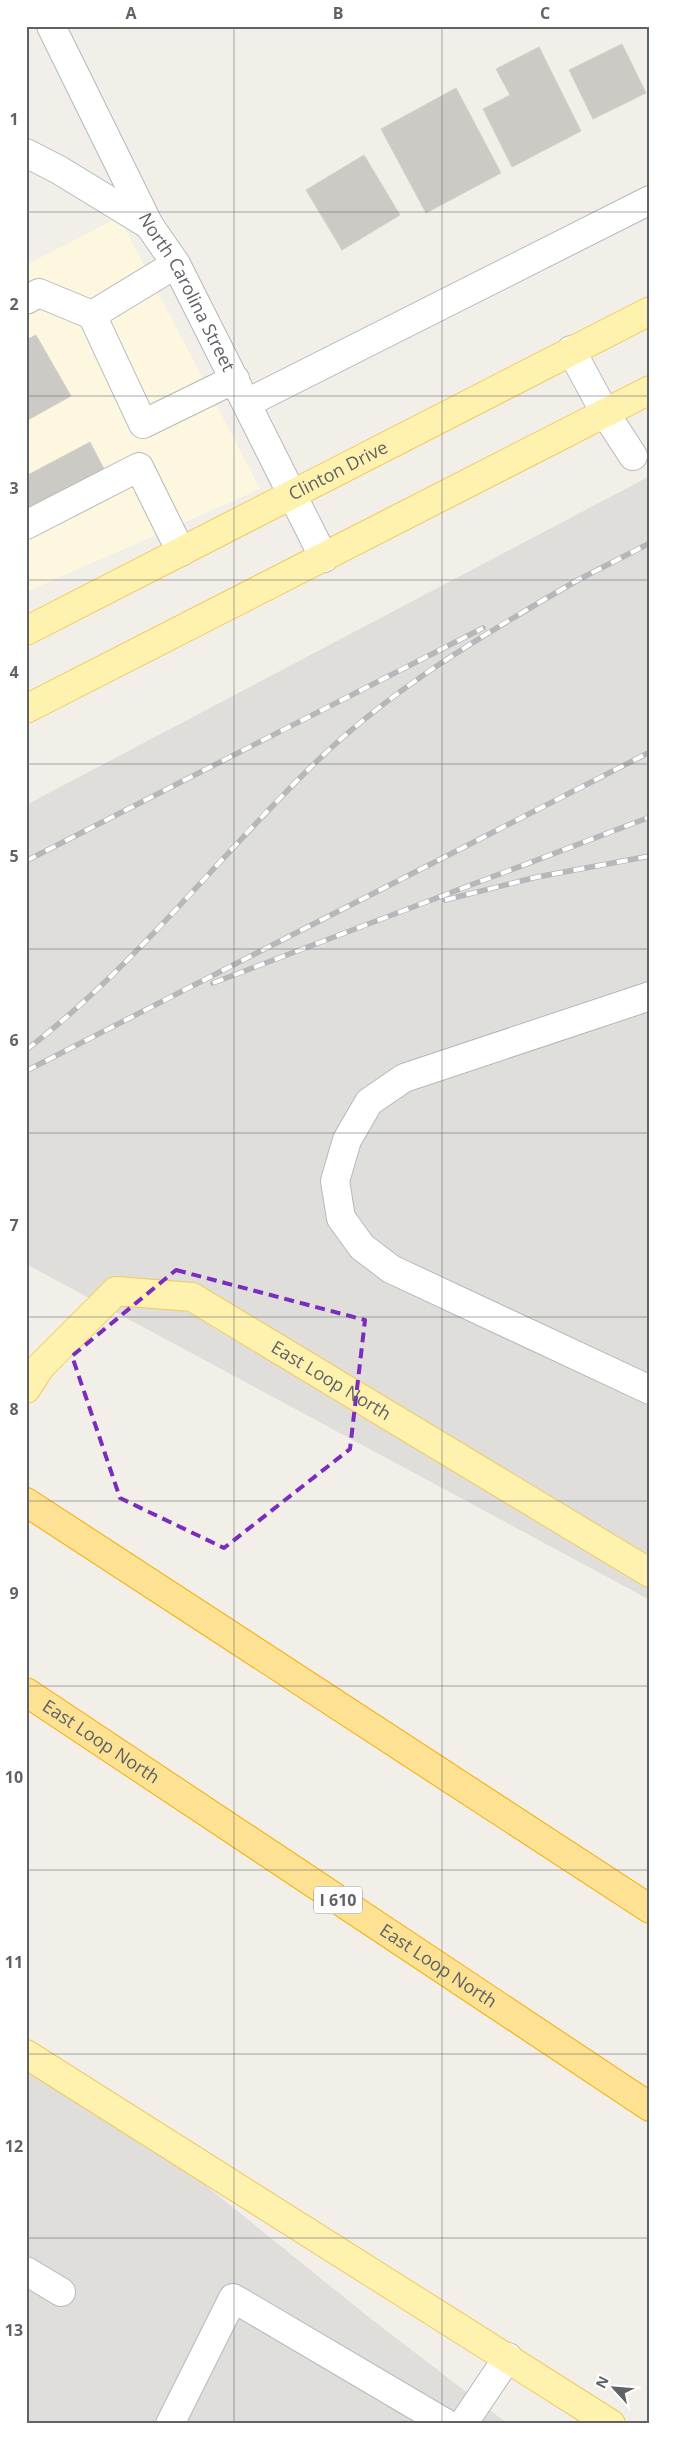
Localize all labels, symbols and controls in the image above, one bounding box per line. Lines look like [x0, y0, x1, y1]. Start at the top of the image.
text: A [125, 2, 137, 24]
text: B [333, 2, 343, 24]
text: C [540, 2, 550, 24]
text: 1 [9, 108, 19, 130]
street label: North Carolina Street [134, 208, 241, 375]
text: 2 [9, 293, 19, 315]
street label: Clinton Drive [284, 434, 392, 505]
text: 3 [9, 477, 19, 499]
text: 4 [9, 661, 19, 683]
text: 5 [9, 845, 19, 867]
text: 6 [9, 1029, 19, 1051]
text: 7 [9, 1214, 19, 1236]
street label: East Loop North [267, 1335, 396, 1425]
text: 8 [9, 1398, 19, 1420]
text: 9 [9, 1582, 19, 1604]
street label: East Loop North [38, 1693, 165, 1789]
text: 10 [5, 1766, 23, 1788]
road number: I 610 [314, 1886, 362, 1914]
street label: East Loop North [376, 1918, 502, 2013]
text: 11 [5, 1951, 23, 1973]
text: 12 [5, 2135, 23, 2157]
text: 13 [5, 2319, 23, 2341]
north arrow [588, 2362, 638, 2412]
text: N [591, 2373, 613, 2391]

